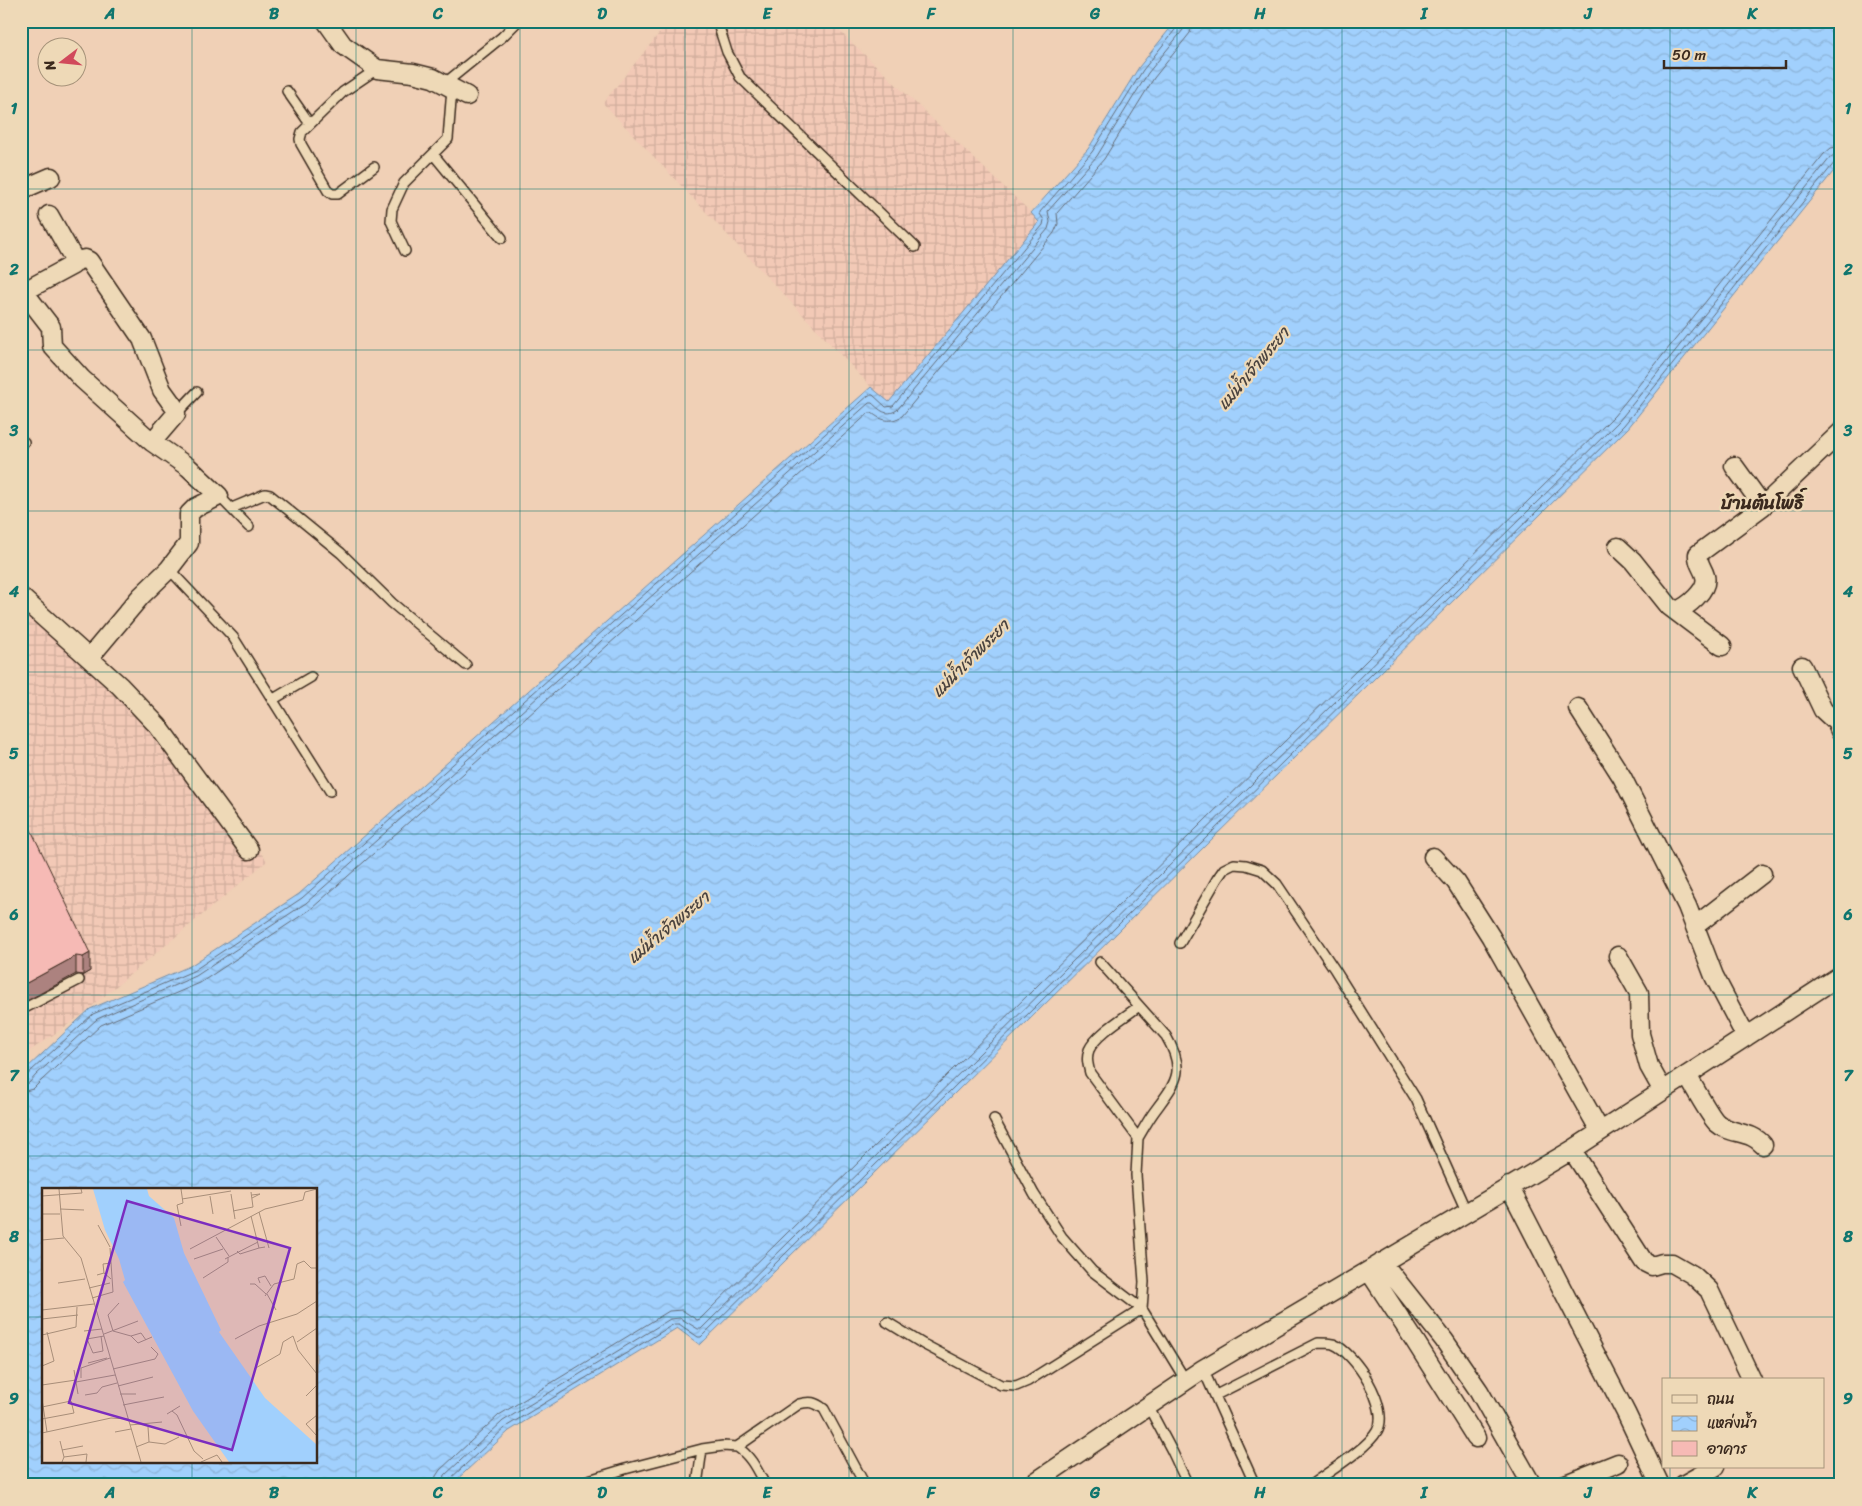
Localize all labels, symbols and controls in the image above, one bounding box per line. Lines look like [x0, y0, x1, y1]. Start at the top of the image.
text: A [104, 0, 115, 28]
text: B [269, 0, 280, 28]
text: C [432, 0, 444, 28]
text: D [597, 0, 607, 28]
text: E [763, 0, 773, 28]
text: F [926, 0, 937, 28]
text: G [1089, 0, 1101, 28]
text: H [1253, 0, 1266, 28]
text: I [1420, 0, 1429, 28]
text: J [1583, 0, 1593, 28]
text: K [1746, 0, 1758, 28]
north arrow [38, 38, 88, 88]
scale bar [1664, 38, 1787, 70]
text: 50 m [1672, 42, 1707, 68]
text: N [37, 57, 64, 75]
text: 1 [11, 94, 18, 123]
text: 1 [1845, 94, 1852, 123]
text: 2 [8, 255, 19, 284]
text: 2 [1842, 255, 1853, 284]
water label: แม่น้ำเจ้าพระยา [1210, 319, 1298, 416]
text: 3 [9, 416, 19, 445]
text: 3 [1843, 416, 1853, 445]
district label: บ้านต้นโพธิ์ [1720, 487, 1808, 519]
text: 4 [8, 577, 19, 606]
text: 4 [1842, 577, 1853, 606]
water label: แม่น้ำเจ้าพระยา [924, 611, 1017, 704]
text: 5 [9, 739, 19, 768]
text: 5 [1843, 739, 1853, 768]
water label: แม่น้ำเจ้าพระยา [620, 883, 717, 971]
text: 6 [8, 900, 19, 929]
text: 6 [1842, 900, 1853, 929]
text: 7 [9, 1061, 20, 1090]
text: 7 [1843, 1061, 1854, 1090]
inset map [42, 1188, 318, 1464]
text: 8 [8, 1222, 19, 1251]
text: 8 [1842, 1222, 1853, 1251]
legend [1662, 1378, 1824, 1468]
text: 9 [9, 1384, 19, 1413]
text: 9 [1843, 1384, 1853, 1413]
text: ถนน [1707, 1386, 1735, 1412]
text: แหล่งน้ำ [1707, 1410, 1757, 1436]
text: อาคาร [1706, 1436, 1748, 1462]
text: A [104, 1478, 115, 1506]
text: B [269, 1478, 280, 1506]
text: C [432, 1478, 444, 1506]
text: D [597, 1478, 607, 1506]
text: E [763, 1478, 773, 1506]
text: F [926, 1478, 937, 1506]
text: G [1089, 1478, 1101, 1506]
text: H [1253, 1478, 1266, 1506]
text: I [1420, 1478, 1429, 1506]
text: J [1583, 1478, 1593, 1506]
text: K [1746, 1478, 1758, 1506]

